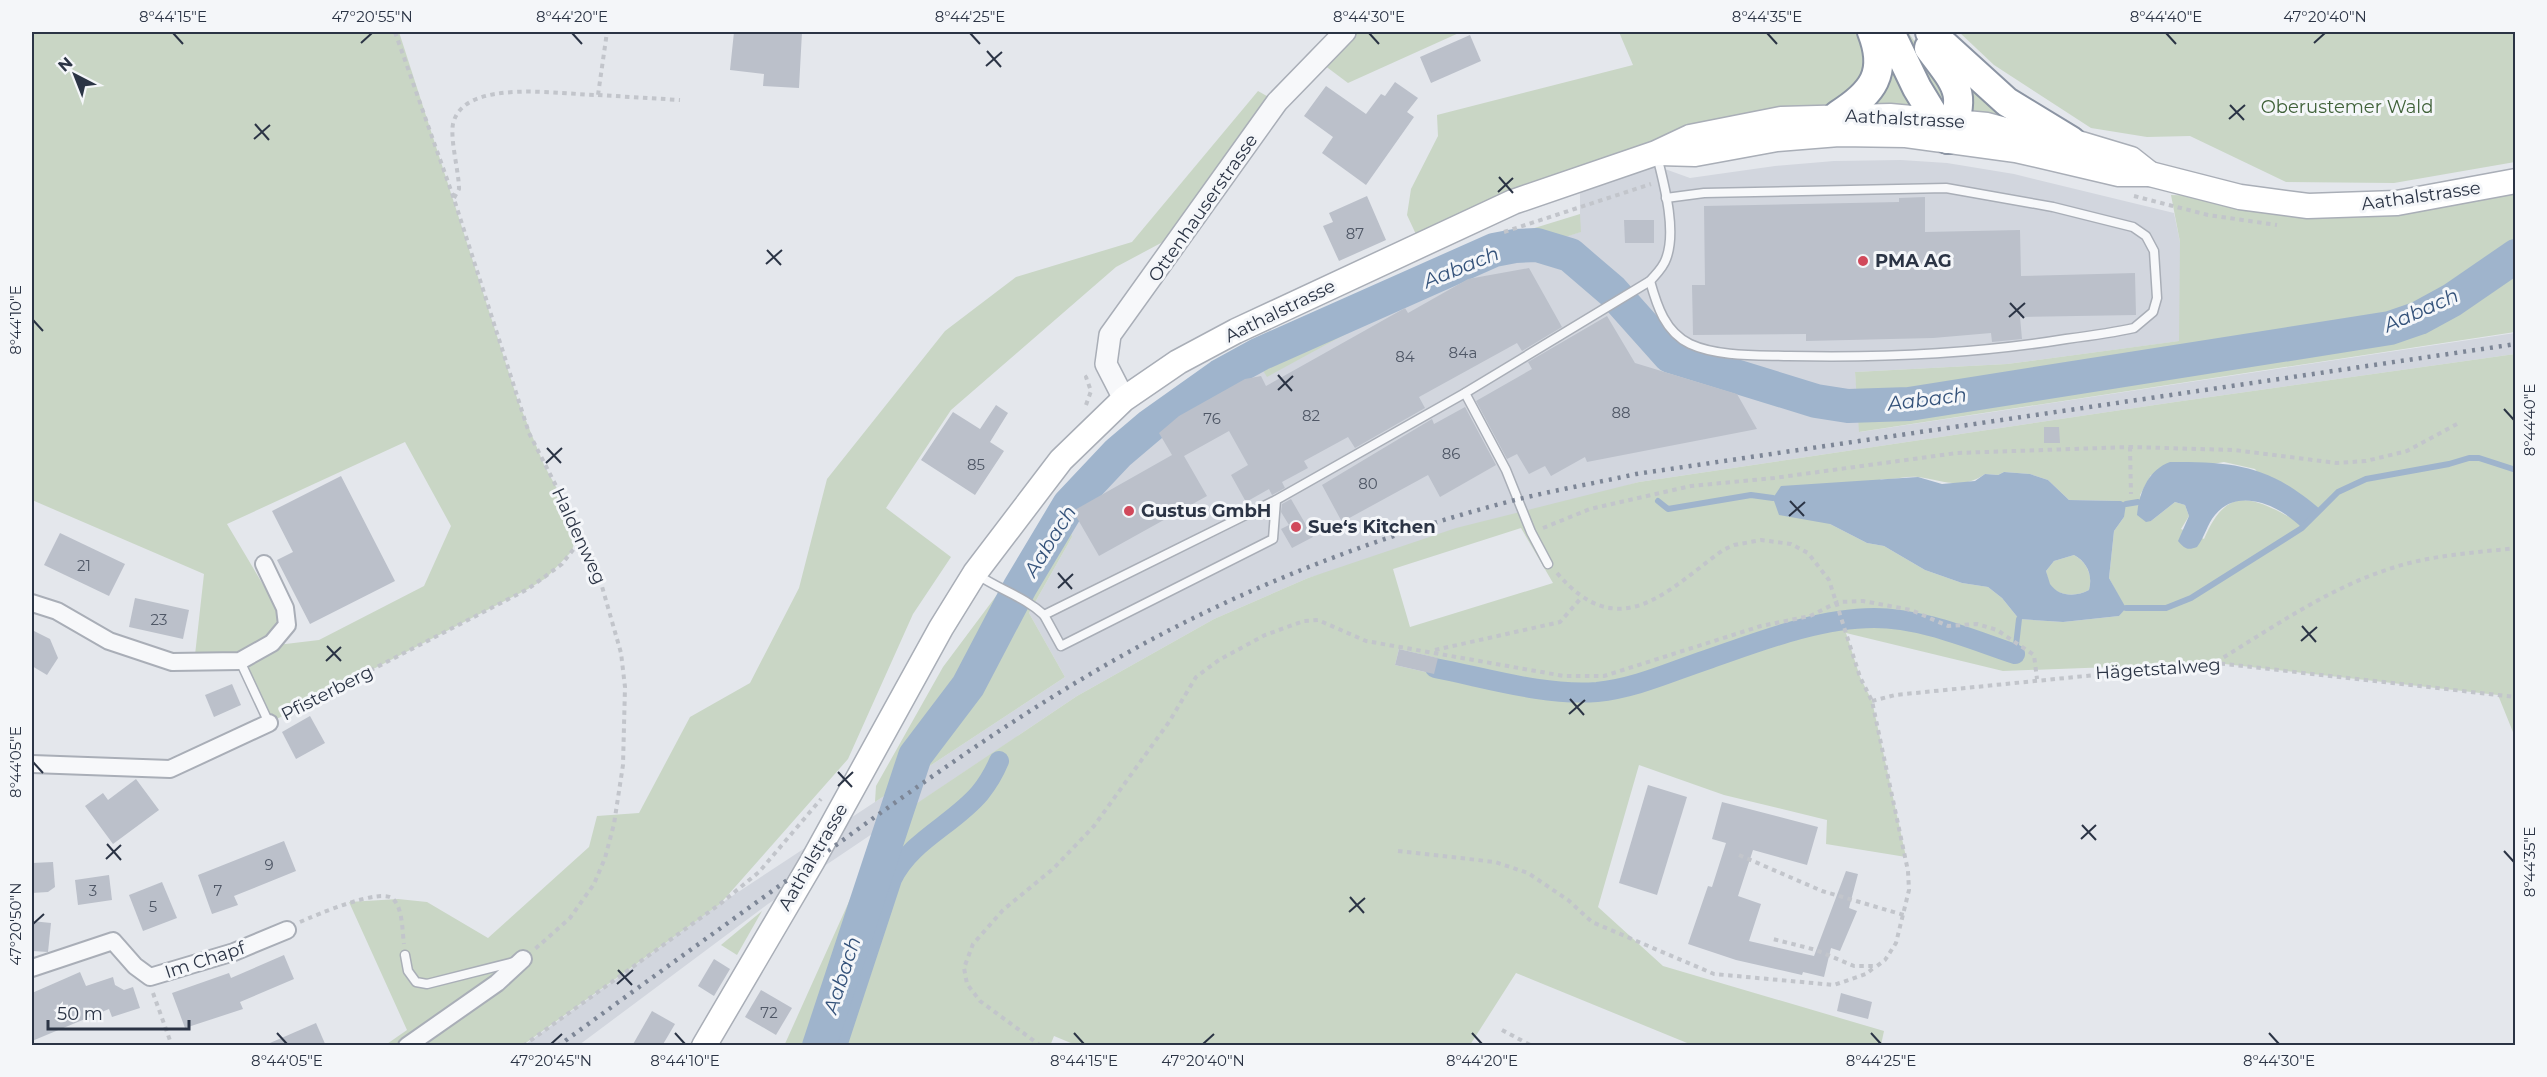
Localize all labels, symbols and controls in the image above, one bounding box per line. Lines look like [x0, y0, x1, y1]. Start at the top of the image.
text: 8°44'15"E [139, 7, 207, 26]
text: 47°20'55"N [331, 7, 413, 26]
text: 8°44'20"E [536, 7, 608, 26]
text: 8°44'25"E [935, 7, 1005, 26]
text: 8°44'30"E [1333, 7, 1405, 26]
text: 8°44'35"E [1732, 7, 1802, 26]
text: 8°44'40"E [2130, 7, 2202, 26]
text: 47°20'40"N [2283, 7, 2367, 26]
north arrow [45, 45, 105, 105]
text: N [54, 53, 76, 76]
park label: Oberustemer Wald [2261, 96, 2433, 118]
street label: Aathalstrasse [1844, 105, 1966, 133]
street label: Ottenhauserstrasse [1144, 130, 1262, 286]
street label: Aathalstrasse [2360, 177, 2482, 215]
house number: 87 [1346, 224, 1364, 243]
water label: Aabach [1419, 241, 1502, 293]
place label: PMA AG [1875, 250, 1952, 272]
marker: PMA AG [1856, 254, 1870, 268]
street label: Aathalstrasse [1221, 275, 1339, 347]
water label: Aabach [2379, 283, 2462, 338]
text: 8°44'10"E [6, 285, 25, 355]
house number: 84a [1449, 343, 1477, 362]
house number: 84 [1395, 347, 1415, 366]
water label: Aabach [1885, 382, 1968, 416]
text: 8°44'40"E [2520, 384, 2539, 456]
house number: 88 [1611, 403, 1631, 422]
house number: 82 [1302, 406, 1320, 425]
house number: 76 [1203, 409, 1221, 428]
house number: 86 [1442, 444, 1460, 463]
house number: 85 [967, 455, 985, 474]
house number: 80 [1358, 474, 1378, 493]
street label: Haldenweg [547, 484, 611, 588]
place label: Gustus GmbH [1141, 500, 1271, 522]
water label: Aabach [1018, 501, 1081, 582]
marker: Gustus GmbH [1122, 504, 1136, 518]
place label: Sue‘s Kitchen [1308, 516, 1436, 538]
marker: Sue‘s Kitchen [1289, 520, 1303, 534]
house number: 21 [77, 556, 91, 575]
house number: 23 [151, 610, 167, 629]
street label: Hägetstalweg [2095, 654, 2221, 684]
street label: Pfisterberg [277, 660, 377, 726]
text: 8°44'05"E [6, 726, 25, 798]
street label: Aathalstrasse [773, 799, 853, 915]
text: 8°44'35"E [2520, 827, 2539, 897]
house number: 9 [264, 855, 274, 874]
house number: 3 [89, 881, 97, 900]
house number: 7 [214, 881, 223, 900]
text: 47°20'50"N [6, 883, 25, 965]
house number: 5 [149, 897, 157, 916]
water label: Aabach [818, 933, 866, 1017]
street label: Im Chapf [162, 936, 249, 983]
scale bar [48, 993, 189, 1031]
text: 50 m [57, 1003, 103, 1025]
house number: 72 [760, 1003, 778, 1022]
text: 8°44'05"E [251, 1051, 323, 1070]
text: 47°20'45"N [510, 1051, 592, 1070]
text: 8°44'10"E [650, 1051, 720, 1070]
text: 8°44'15"E [1050, 1051, 1118, 1070]
text: 47°20'40"N [1161, 1051, 1245, 1070]
text: 8°44'20"E [1446, 1051, 1518, 1070]
text: 8°44'25"E [1846, 1051, 1916, 1070]
text: 8°44'30"E [2243, 1051, 2315, 1070]

